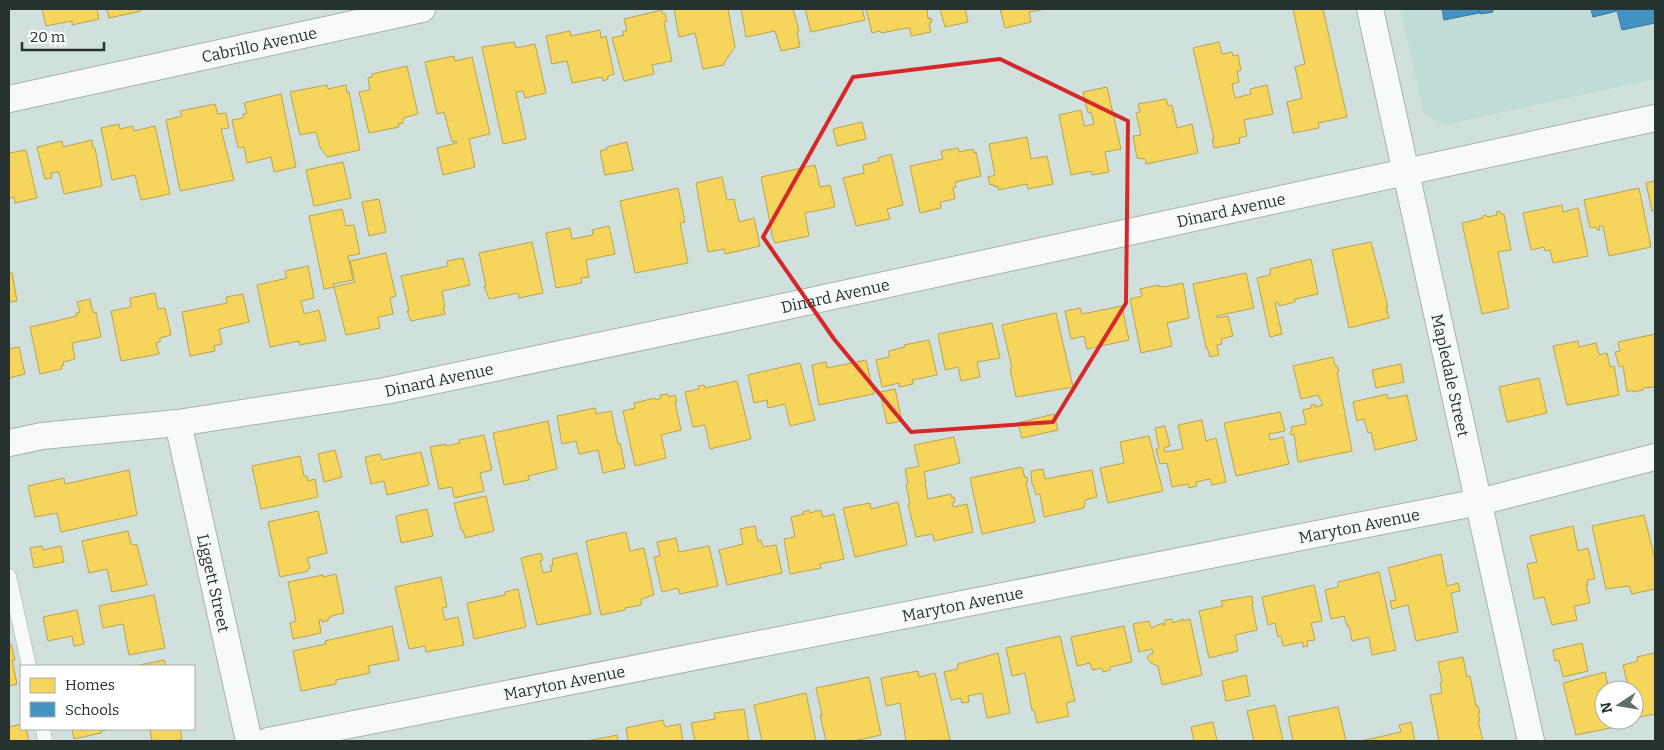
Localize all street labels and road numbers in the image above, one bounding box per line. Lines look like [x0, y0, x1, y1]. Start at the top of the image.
street label: Cabrillo Avenue [200, 23, 319, 66]
street label: Dinard Avenue [1175, 189, 1287, 231]
street label: Dinard Avenue [779, 275, 891, 317]
street label: Mapledale Street [1428, 312, 1473, 439]
street label: Dinard Avenue [383, 359, 495, 400]
street label: Maryton Avenue [1297, 504, 1421, 547]
street label: Liggett Street [194, 532, 234, 634]
street label: Maryton Avenue [900, 583, 1025, 625]
street label: Maryton Avenue [502, 661, 627, 704]

